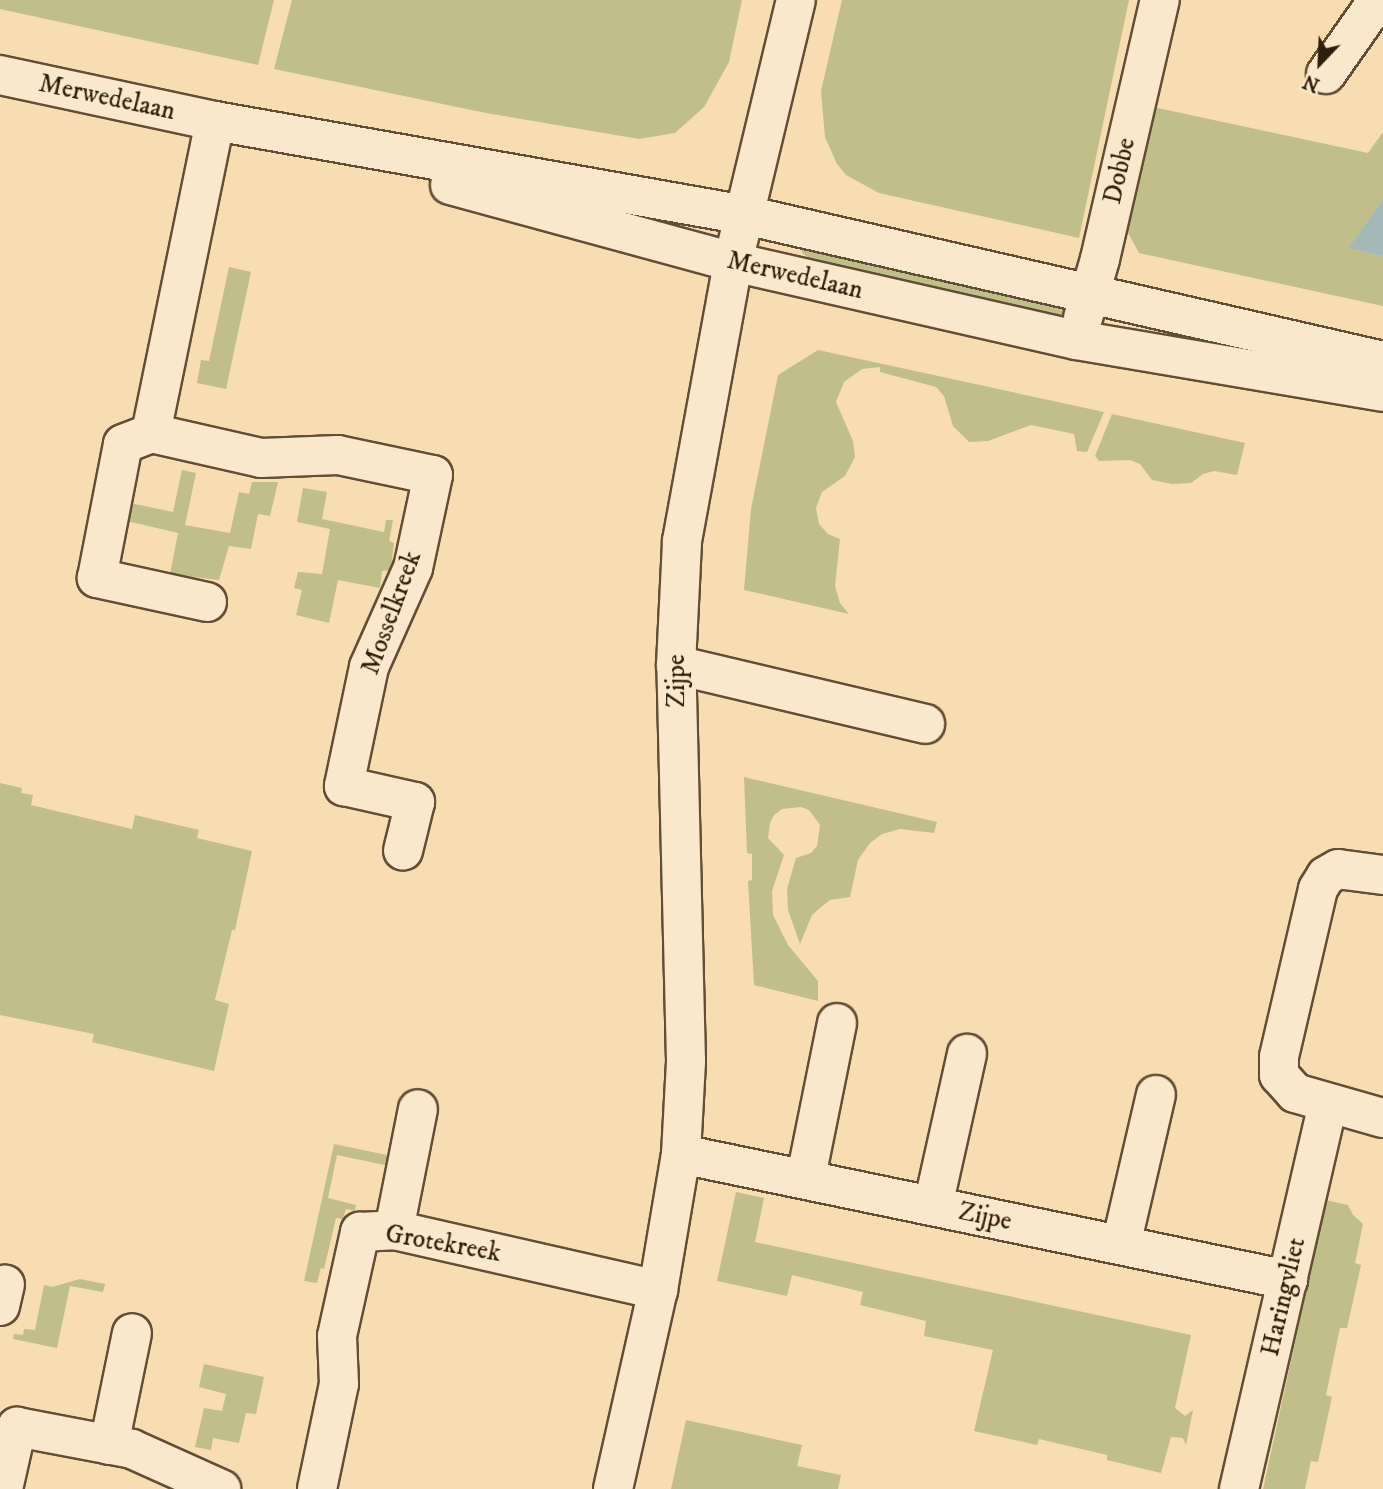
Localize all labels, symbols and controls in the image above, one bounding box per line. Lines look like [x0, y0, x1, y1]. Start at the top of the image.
north arrow [1285, 28, 1355, 98]
street label: Merwedelaan [36, 68, 178, 128]
text: N [1300, 69, 1323, 96]
street label: Dobbe [1097, 135, 1143, 207]
street label: Merwedelaan [724, 245, 866, 307]
street label: Mosselkreek [355, 547, 429, 679]
street label: Zijpe [661, 654, 693, 708]
street label: Zijpe [956, 1196, 1014, 1238]
street label: Grotekreek [383, 1219, 503, 1269]
street label: Haringvliet [1255, 1235, 1313, 1359]

